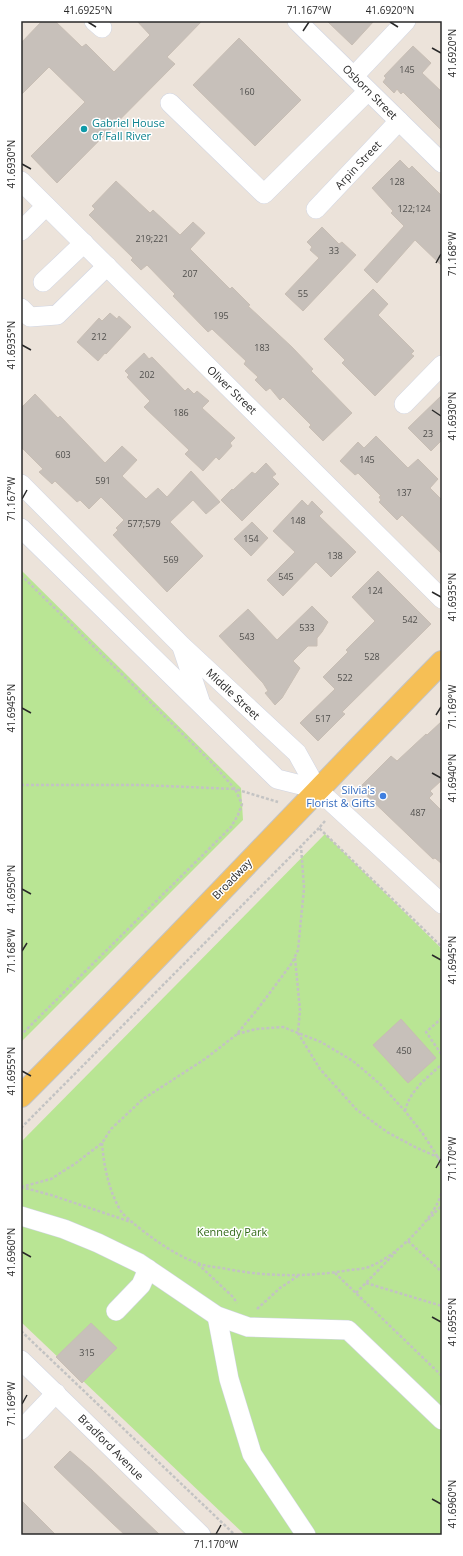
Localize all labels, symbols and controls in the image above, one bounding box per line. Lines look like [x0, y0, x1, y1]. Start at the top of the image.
text: 41.6925°N [64, 3, 112, 17]
text: 71.167°W [287, 3, 332, 17]
text: 41.6920°N [366, 3, 414, 17]
text: 41.6920°N [445, 29, 459, 77]
street label: Osborn Street [340, 61, 401, 122]
house number: 145 [399, 63, 415, 76]
house number: 160 [239, 85, 255, 98]
place label: Gabriel House of Fall River [92, 115, 165, 143]
marker: Gabriel House of Fall River [79, 124, 89, 134]
street label: Arpin Street [331, 137, 384, 192]
text: 41.6930°N [4, 140, 18, 188]
house number: 128 [389, 175, 405, 188]
house number: 122;124 [397, 202, 431, 215]
text: 71.168°W [445, 231, 459, 276]
house number: 219;221 [135, 232, 169, 245]
house number: 33 [329, 244, 339, 257]
house number: 207 [182, 267, 198, 280]
house number: 55 [298, 287, 308, 300]
house number: 195 [213, 309, 229, 322]
text: 41.6935°N [4, 321, 18, 369]
house number: 212 [91, 330, 107, 343]
house number: 183 [254, 341, 270, 354]
street label: Oliver Street [204, 362, 261, 417]
house number: 202 [139, 368, 155, 381]
text: 41.6930°N [445, 392, 459, 440]
house number: 186 [173, 406, 189, 419]
house number: 23 [423, 427, 433, 440]
house number: 603 [55, 448, 71, 461]
house number: 145 [359, 453, 375, 466]
house number: 591 [95, 474, 111, 487]
text: 71.167°W [4, 476, 18, 521]
house number: 137 [396, 486, 412, 499]
house number: 148 [290, 514, 306, 527]
house number: 577;579 [127, 517, 161, 530]
house number: 154 [243, 532, 259, 545]
house number: 138 [327, 549, 343, 562]
house number: 569 [163, 553, 179, 566]
house number: 545 [278, 570, 294, 583]
text: 41.6935°N [445, 573, 459, 621]
house number: 124 [367, 584, 383, 597]
house number: 542 [402, 613, 418, 626]
house number: 533 [299, 621, 315, 634]
house number: 543 [239, 630, 255, 643]
house number: 528 [364, 650, 380, 663]
street label: Middle Street [203, 665, 264, 723]
house number: 522 [337, 671, 353, 684]
text: 41.6945°N [4, 684, 18, 732]
text: 71.169°W [445, 684, 459, 729]
house number: 517 [315, 712, 331, 725]
text: 41.6940°N [445, 754, 459, 802]
place label: Silvia's Florist & Gifts [306, 782, 375, 810]
marker: Silvia's Florist & Gifts [378, 791, 388, 801]
house number: 487 [410, 806, 426, 819]
street label: Broadway [208, 855, 255, 902]
text: 41.6950°N [4, 865, 18, 913]
text: 71.168°W [4, 928, 18, 973]
text: 41.6945°N [445, 936, 459, 984]
house number: 450 [396, 1044, 412, 1057]
text: 41.6955°N [4, 1047, 18, 1095]
text: 71.170°W [445, 1136, 459, 1181]
park label: Kennedy Park [197, 1224, 268, 1239]
text: 41.6960°N [4, 1228, 18, 1276]
text: 41.6955°N [445, 1298, 459, 1346]
house number: 315 [79, 1346, 95, 1359]
text: 71.169°W [4, 1381, 18, 1426]
street label: Bradford Avenue [75, 1411, 147, 1483]
text: 41.6960°N [445, 1480, 459, 1528]
text: 71.170°W [194, 1537, 239, 1551]

